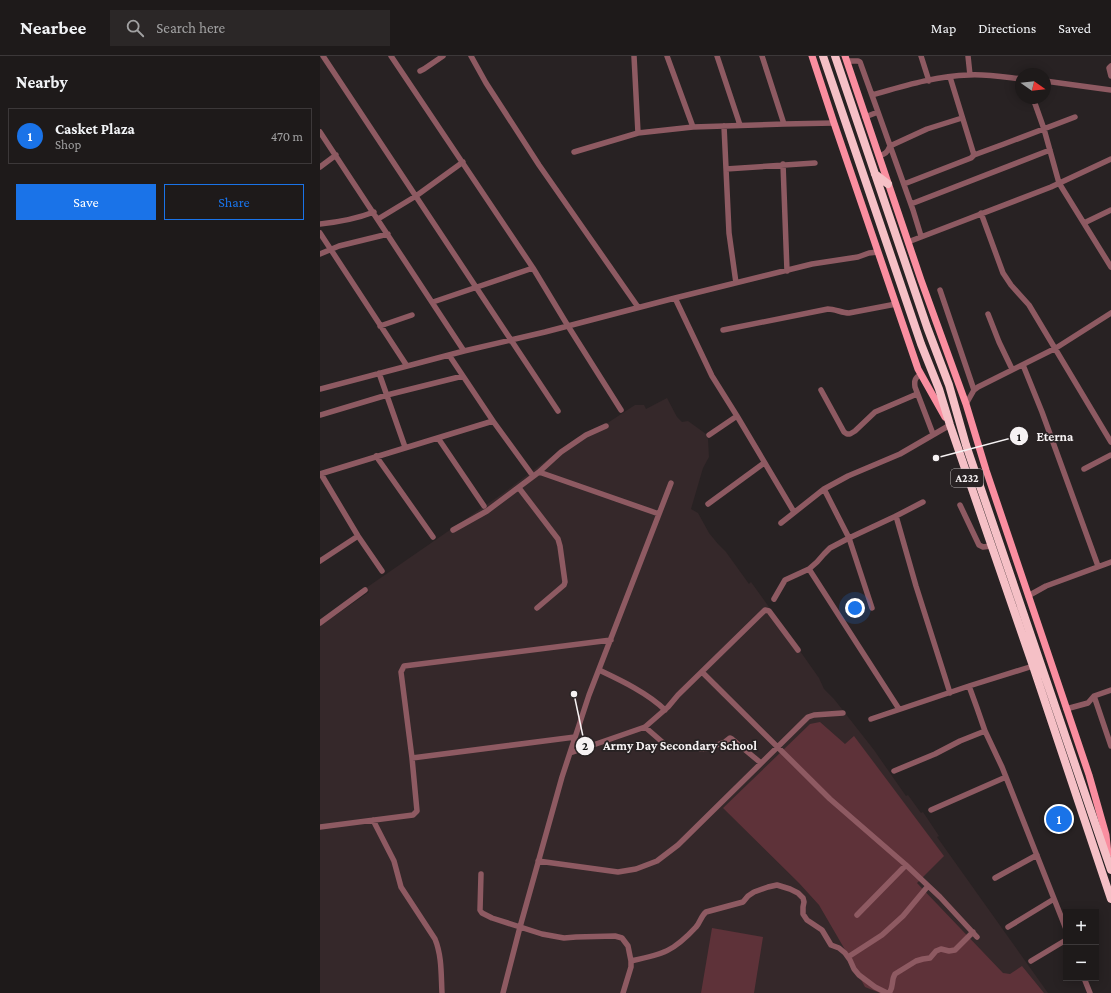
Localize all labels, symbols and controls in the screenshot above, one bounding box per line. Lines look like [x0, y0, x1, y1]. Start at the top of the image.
search box [110, 10, 390, 46]
text: Nearbee [20, 17, 86, 38]
icon: search [124, 17, 146, 39]
text: Search here [156, 20, 225, 36]
text: Map [931, 20, 956, 36]
text: Directions [978, 20, 1036, 36]
text: Saved [1058, 20, 1091, 36]
north arrow [1015, 68, 1051, 104]
text: Nearby [16, 73, 68, 92]
text: Casket Plaza [55, 121, 135, 137]
text: 1 [28, 129, 32, 144]
text: 470 m [271, 129, 303, 144]
text: Shop [55, 137, 81, 152]
button: Save [16, 184, 156, 220]
button: Share [164, 184, 304, 220]
callout: Eterna [1009, 424, 1082, 449]
text: Eterna [1037, 429, 1074, 444]
text: 1 [1017, 430, 1022, 444]
road number: A232 [951, 469, 983, 487]
your location [845, 598, 865, 618]
callout: Army Day Secondary School [575, 733, 764, 758]
text: Army Day Secondary School [602, 738, 757, 753]
text: 2 [582, 739, 588, 753]
pin: 1 [1046, 804, 1072, 834]
map controls [1063, 909, 1099, 981]
button: + [1063, 909, 1099, 945]
button: − [1063, 945, 1099, 981]

